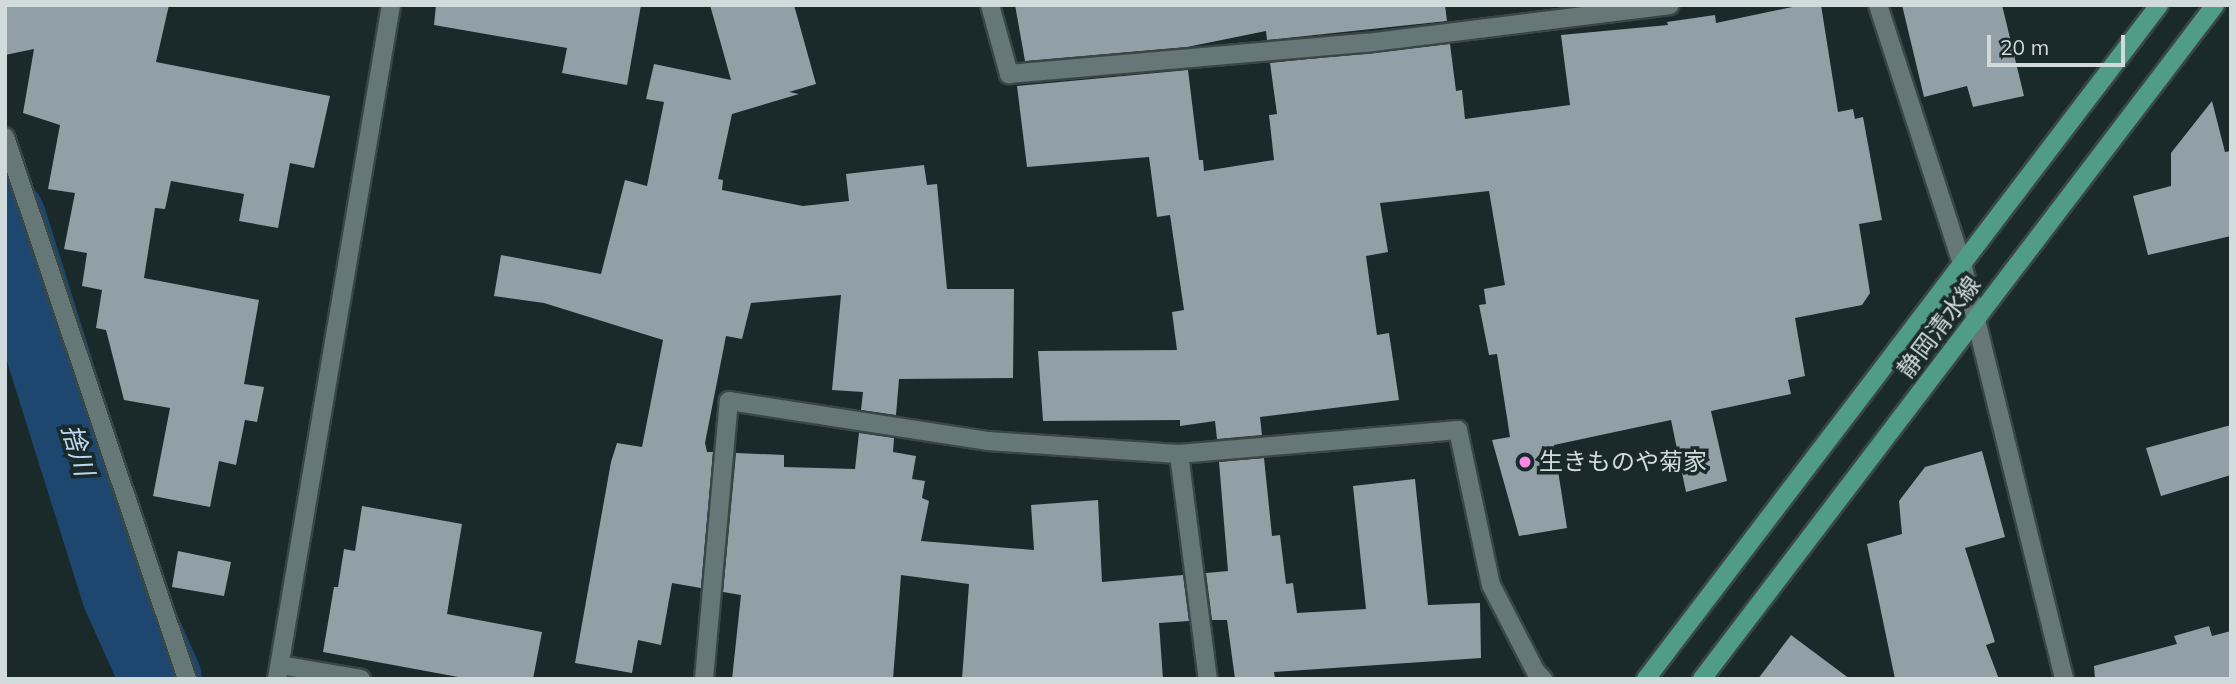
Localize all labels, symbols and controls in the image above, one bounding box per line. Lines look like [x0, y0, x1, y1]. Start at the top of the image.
scale bar [1991, 21, 2129, 65]
text: 20 m [2000, 34, 2049, 60]
street label: 静岡清水線 [1891, 270, 1987, 384]
water label: 捨川 [55, 421, 101, 479]
place label: 生きものや菊家 [1539, 448, 1707, 476]
marker: 生きものや菊家 [1517, 454, 1533, 470]

